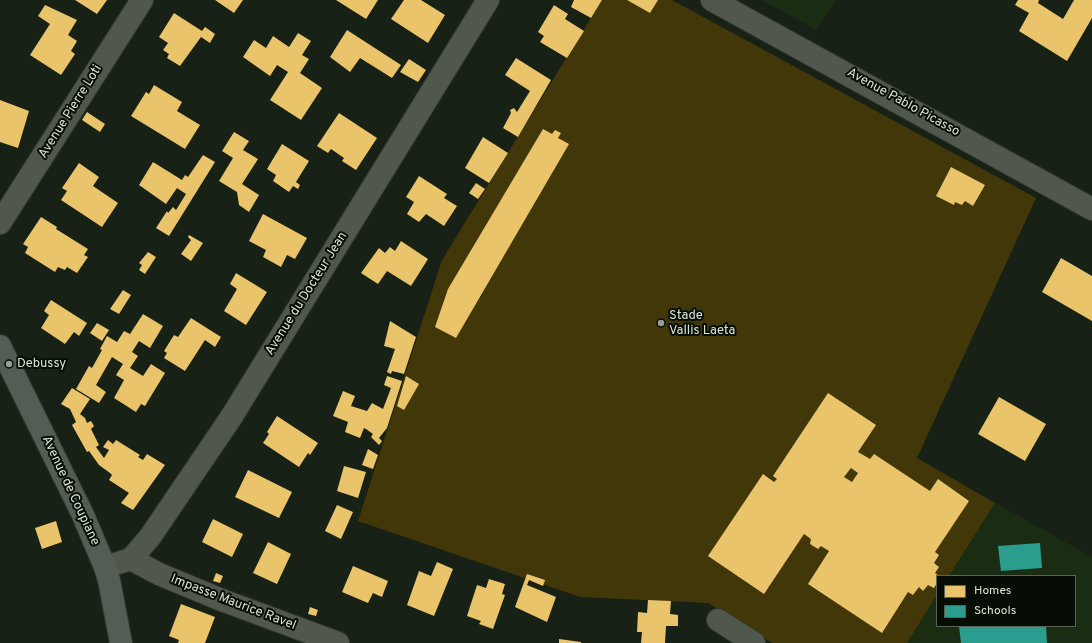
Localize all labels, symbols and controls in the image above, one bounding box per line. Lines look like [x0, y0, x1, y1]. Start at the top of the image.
street label: Avenue Pierre Loti [36, 62, 106, 162]
street label: Avenue Pablo Picasso [844, 66, 962, 140]
street label: Avenue du Docteur Jean [263, 229, 351, 359]
place label: Stade Vallis Laeta [669, 308, 735, 339]
marker: Stade Vallis Laeta [656, 318, 666, 328]
place label: Debussy [17, 356, 66, 372]
marker: Debussy [4, 359, 14, 369]
street label: Avenue de Coupiane [38, 434, 102, 548]
street label: Impasse Maurice Ravel [168, 572, 298, 634]
legend [936, 575, 1076, 627]
text: Homes [974, 583, 1011, 599]
text: Schools [974, 603, 1016, 619]

